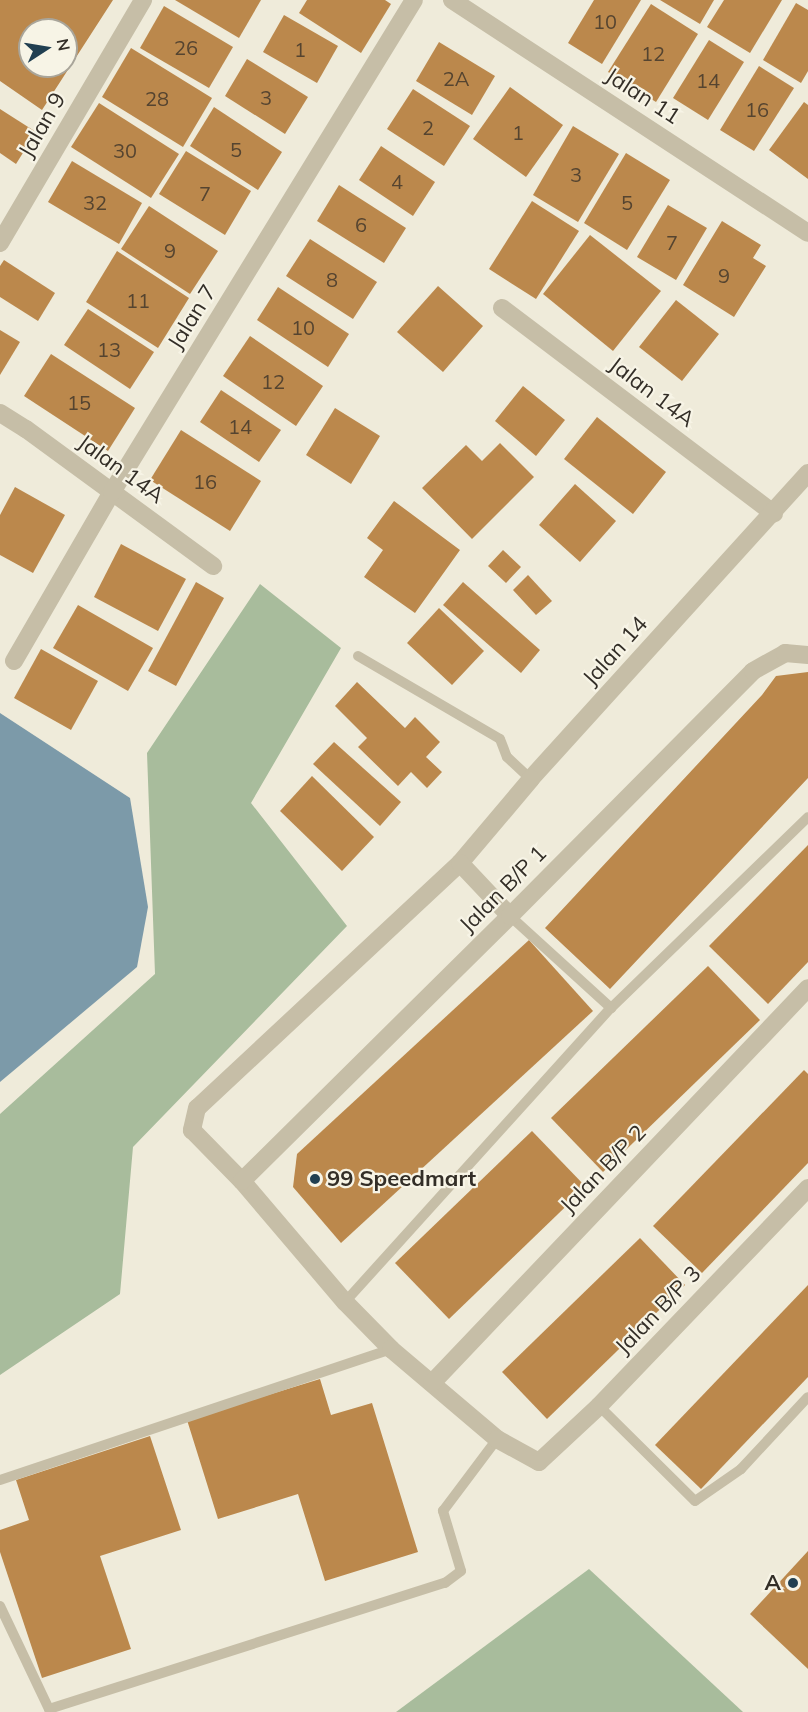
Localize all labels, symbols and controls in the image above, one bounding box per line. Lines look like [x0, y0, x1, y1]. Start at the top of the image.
house number: 10 [593, 9, 617, 33]
north arrow [18, 18, 78, 78]
house number: 26 [174, 35, 198, 59]
text: N [53, 37, 75, 53]
house number: 1 [294, 37, 306, 61]
house number: 12 [641, 41, 665, 65]
street label: Jalan 11 [601, 62, 685, 130]
house number: 2A [443, 66, 469, 90]
house number: 14 [696, 68, 720, 92]
house number: 3 [260, 85, 272, 109]
house number: 28 [145, 86, 169, 110]
street label: Jalan 9 [13, 88, 71, 162]
house number: 16 [745, 97, 769, 121]
house number: 2 [422, 115, 434, 139]
house number: 1 [512, 120, 524, 144]
house number: 5 [230, 137, 242, 161]
house number: 30 [113, 138, 137, 162]
house number: 3 [570, 162, 582, 186]
house number: 4 [391, 169, 403, 193]
house number: 7 [199, 181, 211, 205]
house number: 32 [83, 190, 107, 214]
house number: 5 [621, 190, 633, 214]
house number: 6 [355, 212, 367, 236]
house number: 7 [666, 230, 678, 254]
house number: 9 [164, 238, 176, 262]
house number: 9 [718, 263, 730, 287]
house number: 8 [326, 267, 338, 291]
street label: Jalan 7 [162, 280, 222, 354]
house number: 11 [126, 288, 150, 312]
house number: 10 [291, 315, 315, 339]
house number: 13 [97, 337, 121, 361]
street label: Jalan 14A [604, 351, 700, 433]
house number: 12 [261, 369, 285, 393]
house number: 15 [67, 390, 91, 414]
house number: 14 [228, 414, 252, 438]
street label: Jalan 14A [73, 429, 169, 509]
house number: 16 [193, 469, 217, 493]
street label: Jalan 14 [577, 611, 653, 691]
street label: Jalan B/P 1 [454, 840, 552, 938]
street label: Jalan B/P 2 [555, 1120, 651, 1218]
place label: 99 Speedmart [327, 1166, 476, 1192]
marker: 99 Speedmart [308, 1172, 322, 1186]
street label: Jalan B/P 3 [610, 1261, 706, 1359]
place label: A [765, 1570, 781, 1596]
marker: A [786, 1576, 800, 1590]

